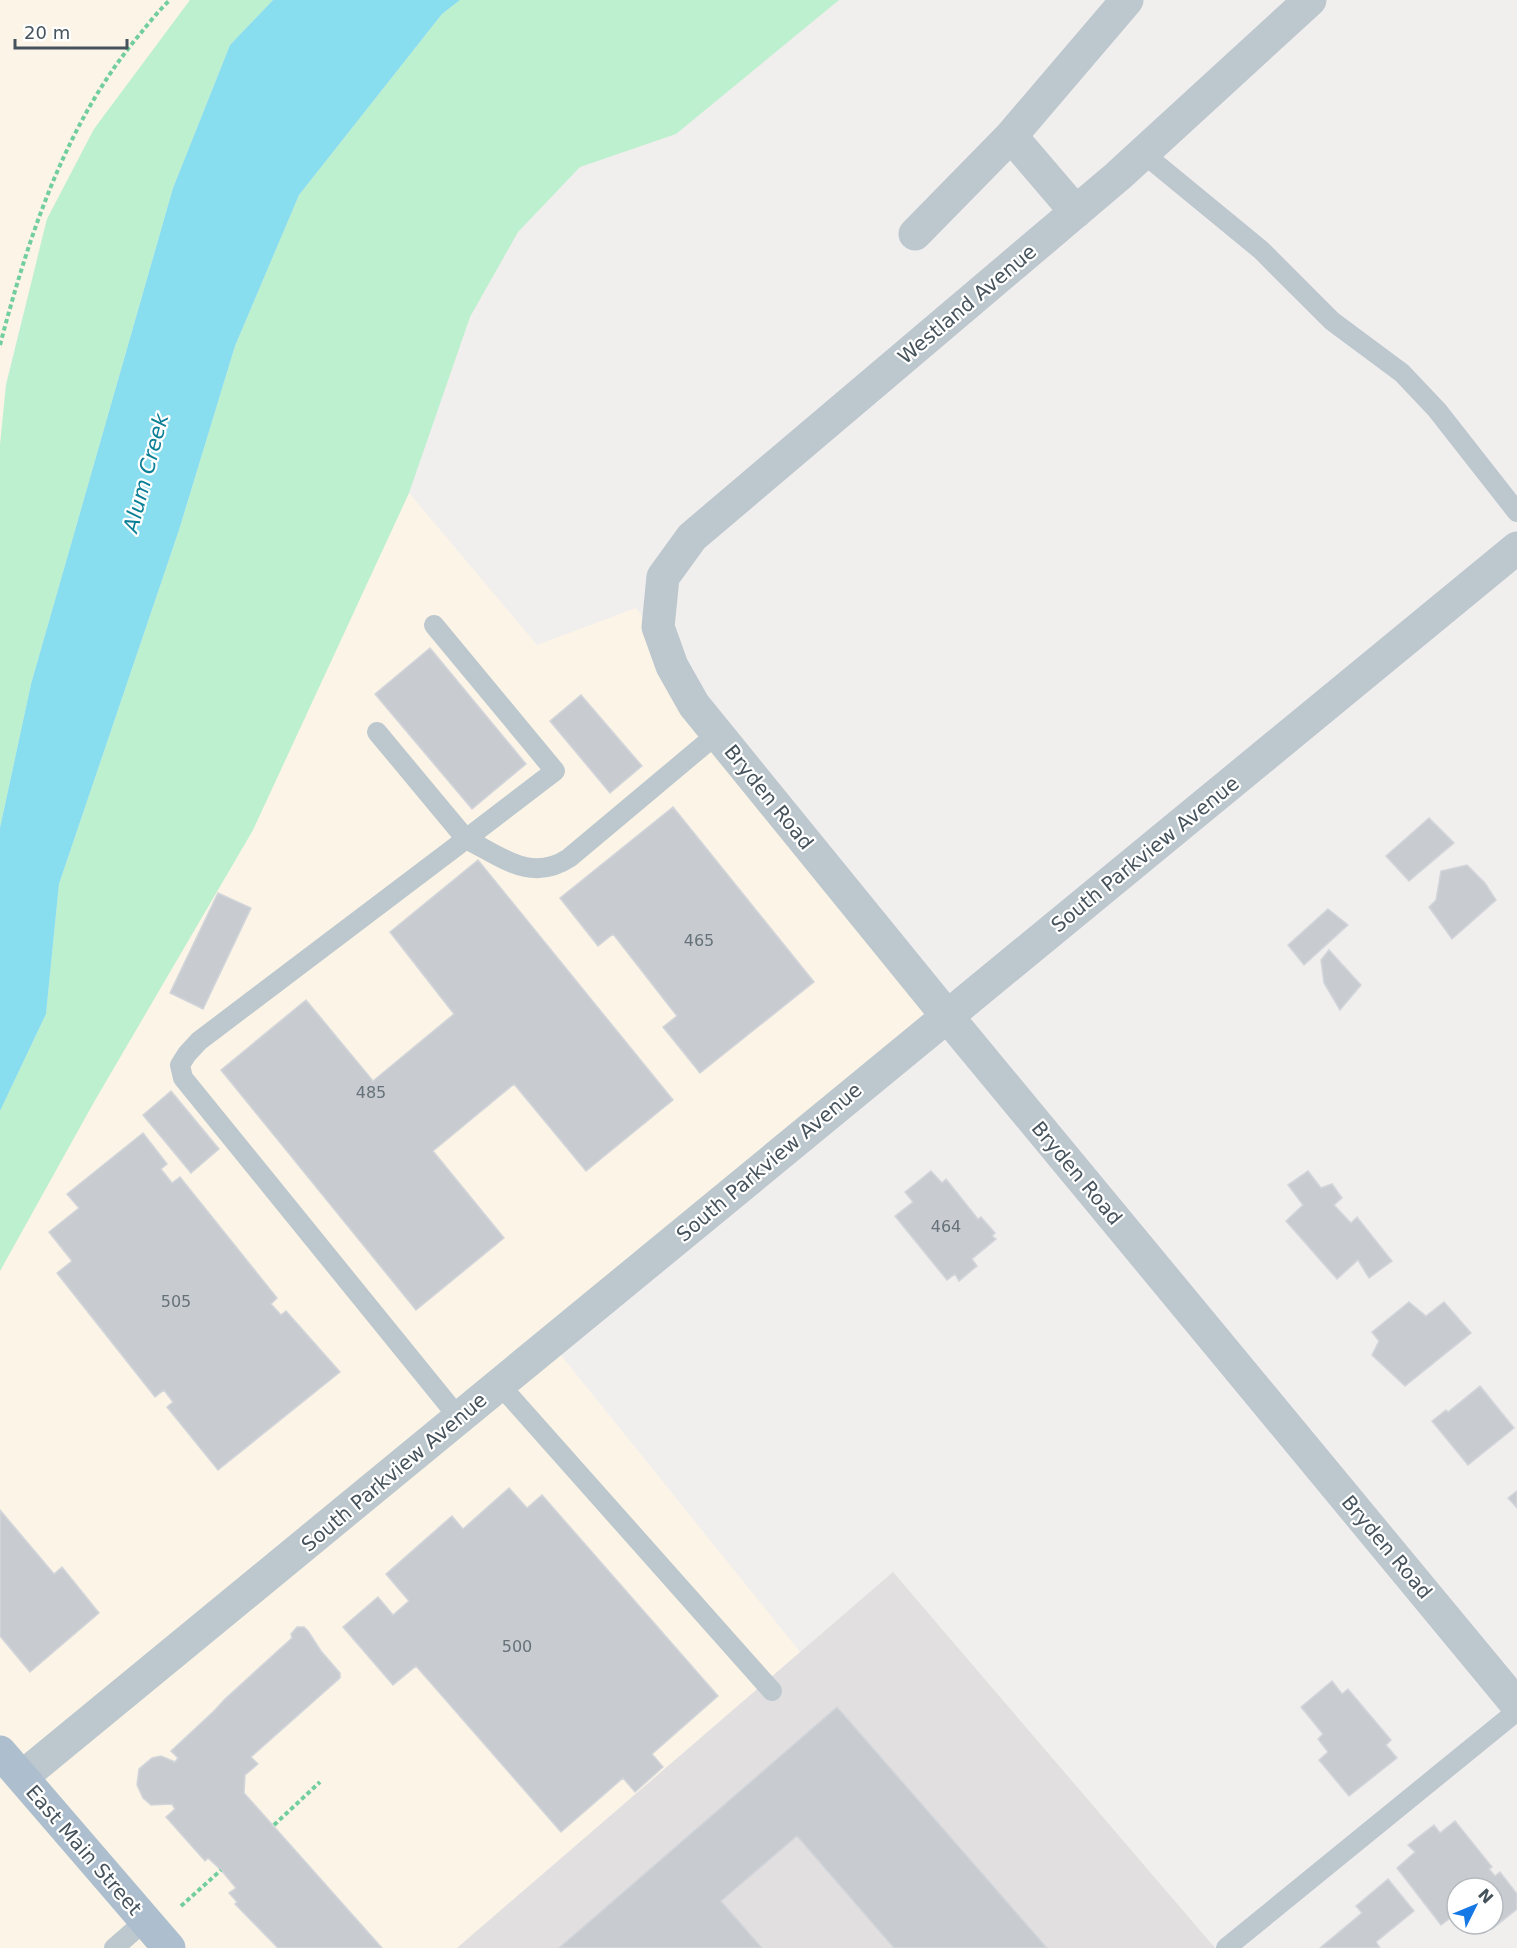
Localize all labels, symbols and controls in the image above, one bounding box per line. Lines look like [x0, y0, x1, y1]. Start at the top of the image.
scale bar [15, 12, 128, 50]
text: 20 m [24, 22, 70, 43]
street label: Westland Avenue [893, 239, 1041, 369]
water label: Alum Creek [118, 410, 174, 537]
street label: Bryden Road [719, 740, 819, 854]
street label: South Parkview Avenue [1046, 771, 1244, 937]
house number: 465 [684, 931, 714, 950]
street label: South Parkview Avenue [671, 1077, 867, 1247]
house number: 485 [356, 1083, 386, 1102]
street label: Bryden Road [1027, 1116, 1127, 1230]
house number: 464 [931, 1217, 961, 1236]
house number: 505 [161, 1292, 191, 1311]
street label: South Parkview Avenue [296, 1387, 492, 1557]
street label: Bryden Road [1337, 1490, 1437, 1604]
house number: 500 [502, 1637, 532, 1656]
street label: East Main Street [21, 1780, 147, 1920]
north arrow [1445, 1876, 1505, 1936]
text: N [1474, 1885, 1497, 1907]

